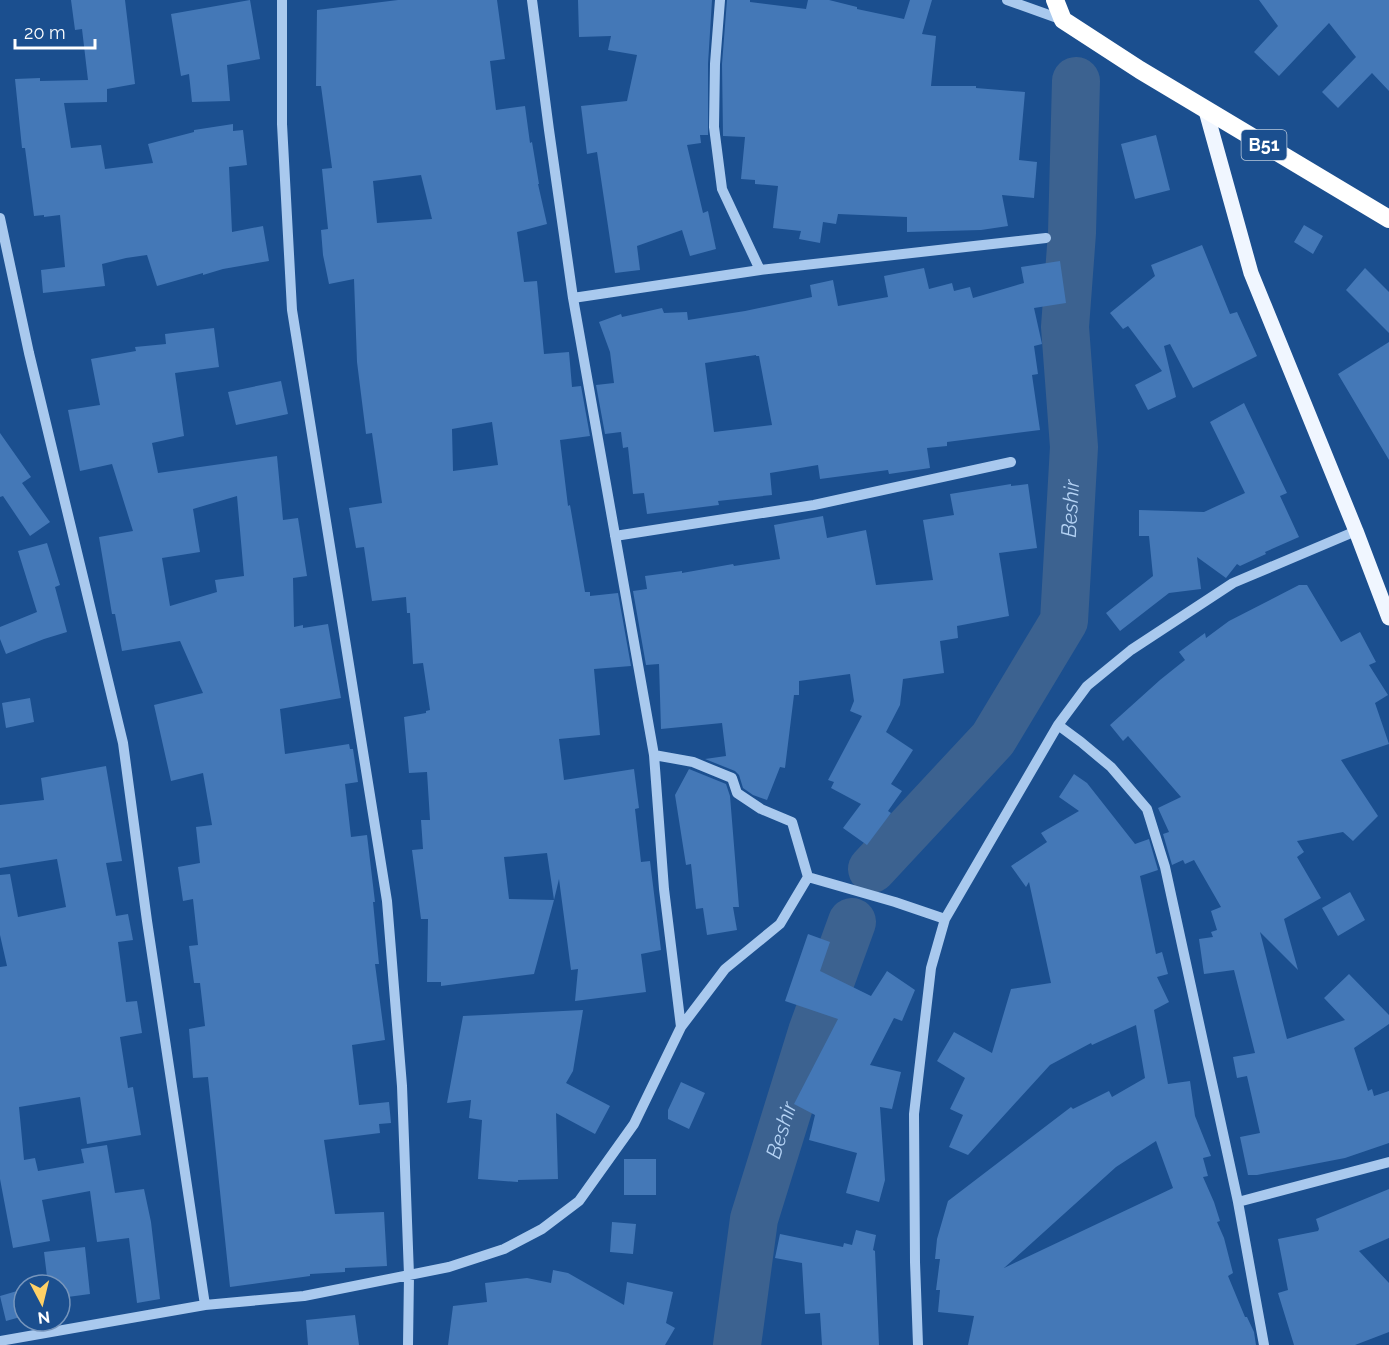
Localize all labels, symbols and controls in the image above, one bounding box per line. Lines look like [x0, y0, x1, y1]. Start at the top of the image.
scale bar [15, 12, 94, 50]
text: 20 m [24, 22, 66, 43]
road number: B51 [1242, 130, 1286, 160]
water label: Beshir [1056, 478, 1084, 538]
water label: Beshir [761, 1098, 802, 1162]
north arrow [12, 1273, 72, 1333]
text: N [37, 1307, 51, 1328]

